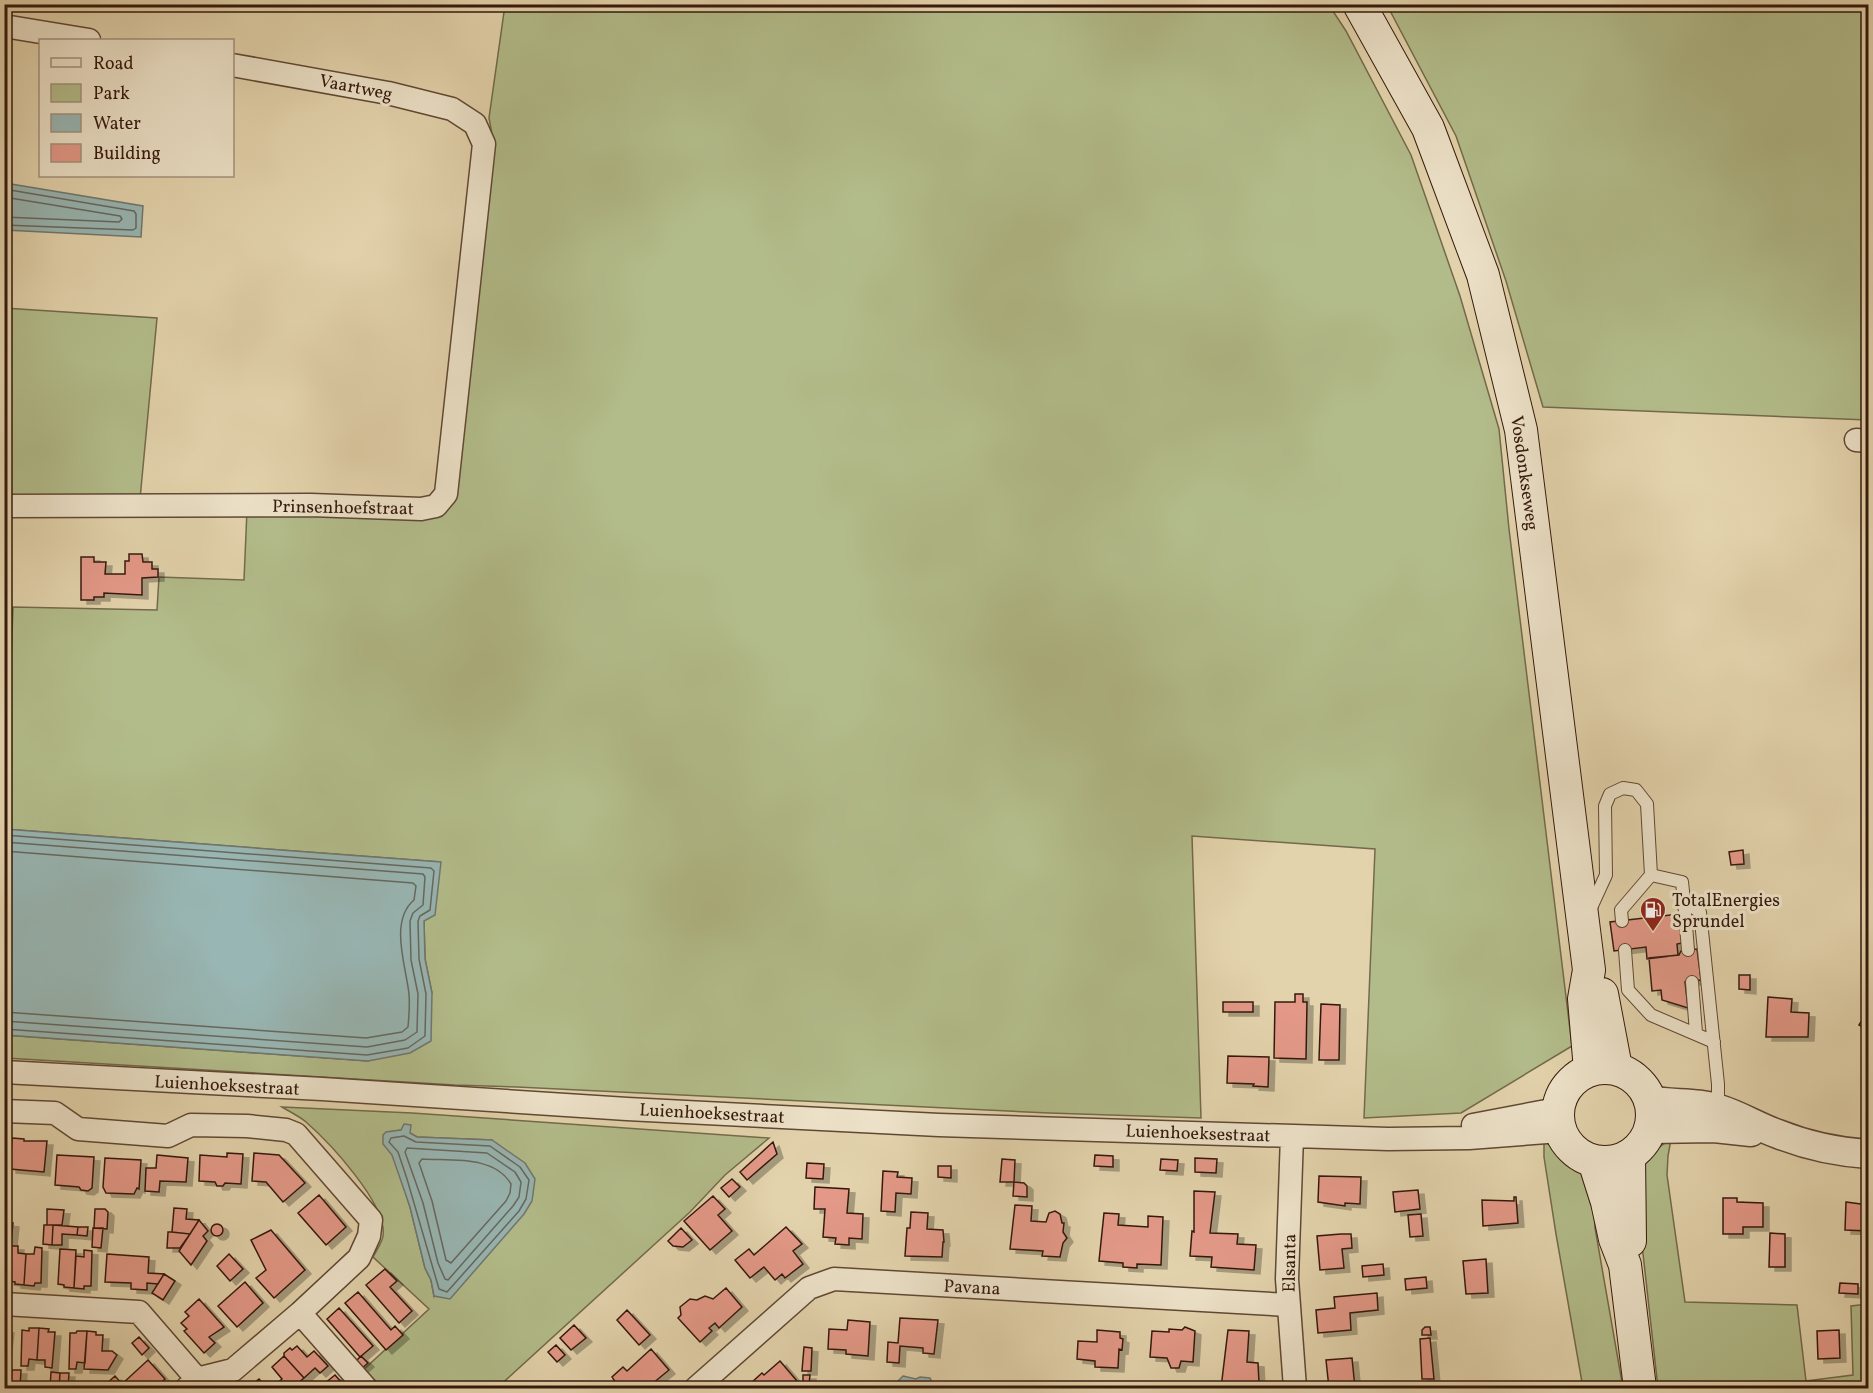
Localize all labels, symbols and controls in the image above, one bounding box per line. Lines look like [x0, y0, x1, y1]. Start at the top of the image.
legend [39, 39, 234, 177]
text: Road [93, 52, 134, 77]
street label: Vaartweg [317, 69, 394, 108]
text: Park [93, 82, 130, 107]
text: Water [93, 112, 141, 137]
text: Building [93, 142, 161, 167]
street label: Vosdonkseweg [1503, 414, 1544, 532]
street label: Prinsenhoefstraat [272, 495, 414, 522]
place label: TotalEnergies Sprundel [1672, 889, 1780, 935]
fuel station icon: TotalEnergies Sprundel [1638, 895, 1668, 933]
street label: Luienhoeksestraat [154, 1070, 300, 1103]
street label: Luienhoeksestraat [639, 1098, 785, 1131]
street label: Luienhoeksestraat [1125, 1119, 1271, 1150]
street label: Elsanta [1277, 1233, 1304, 1293]
street label: Pavana [943, 1275, 1001, 1302]

